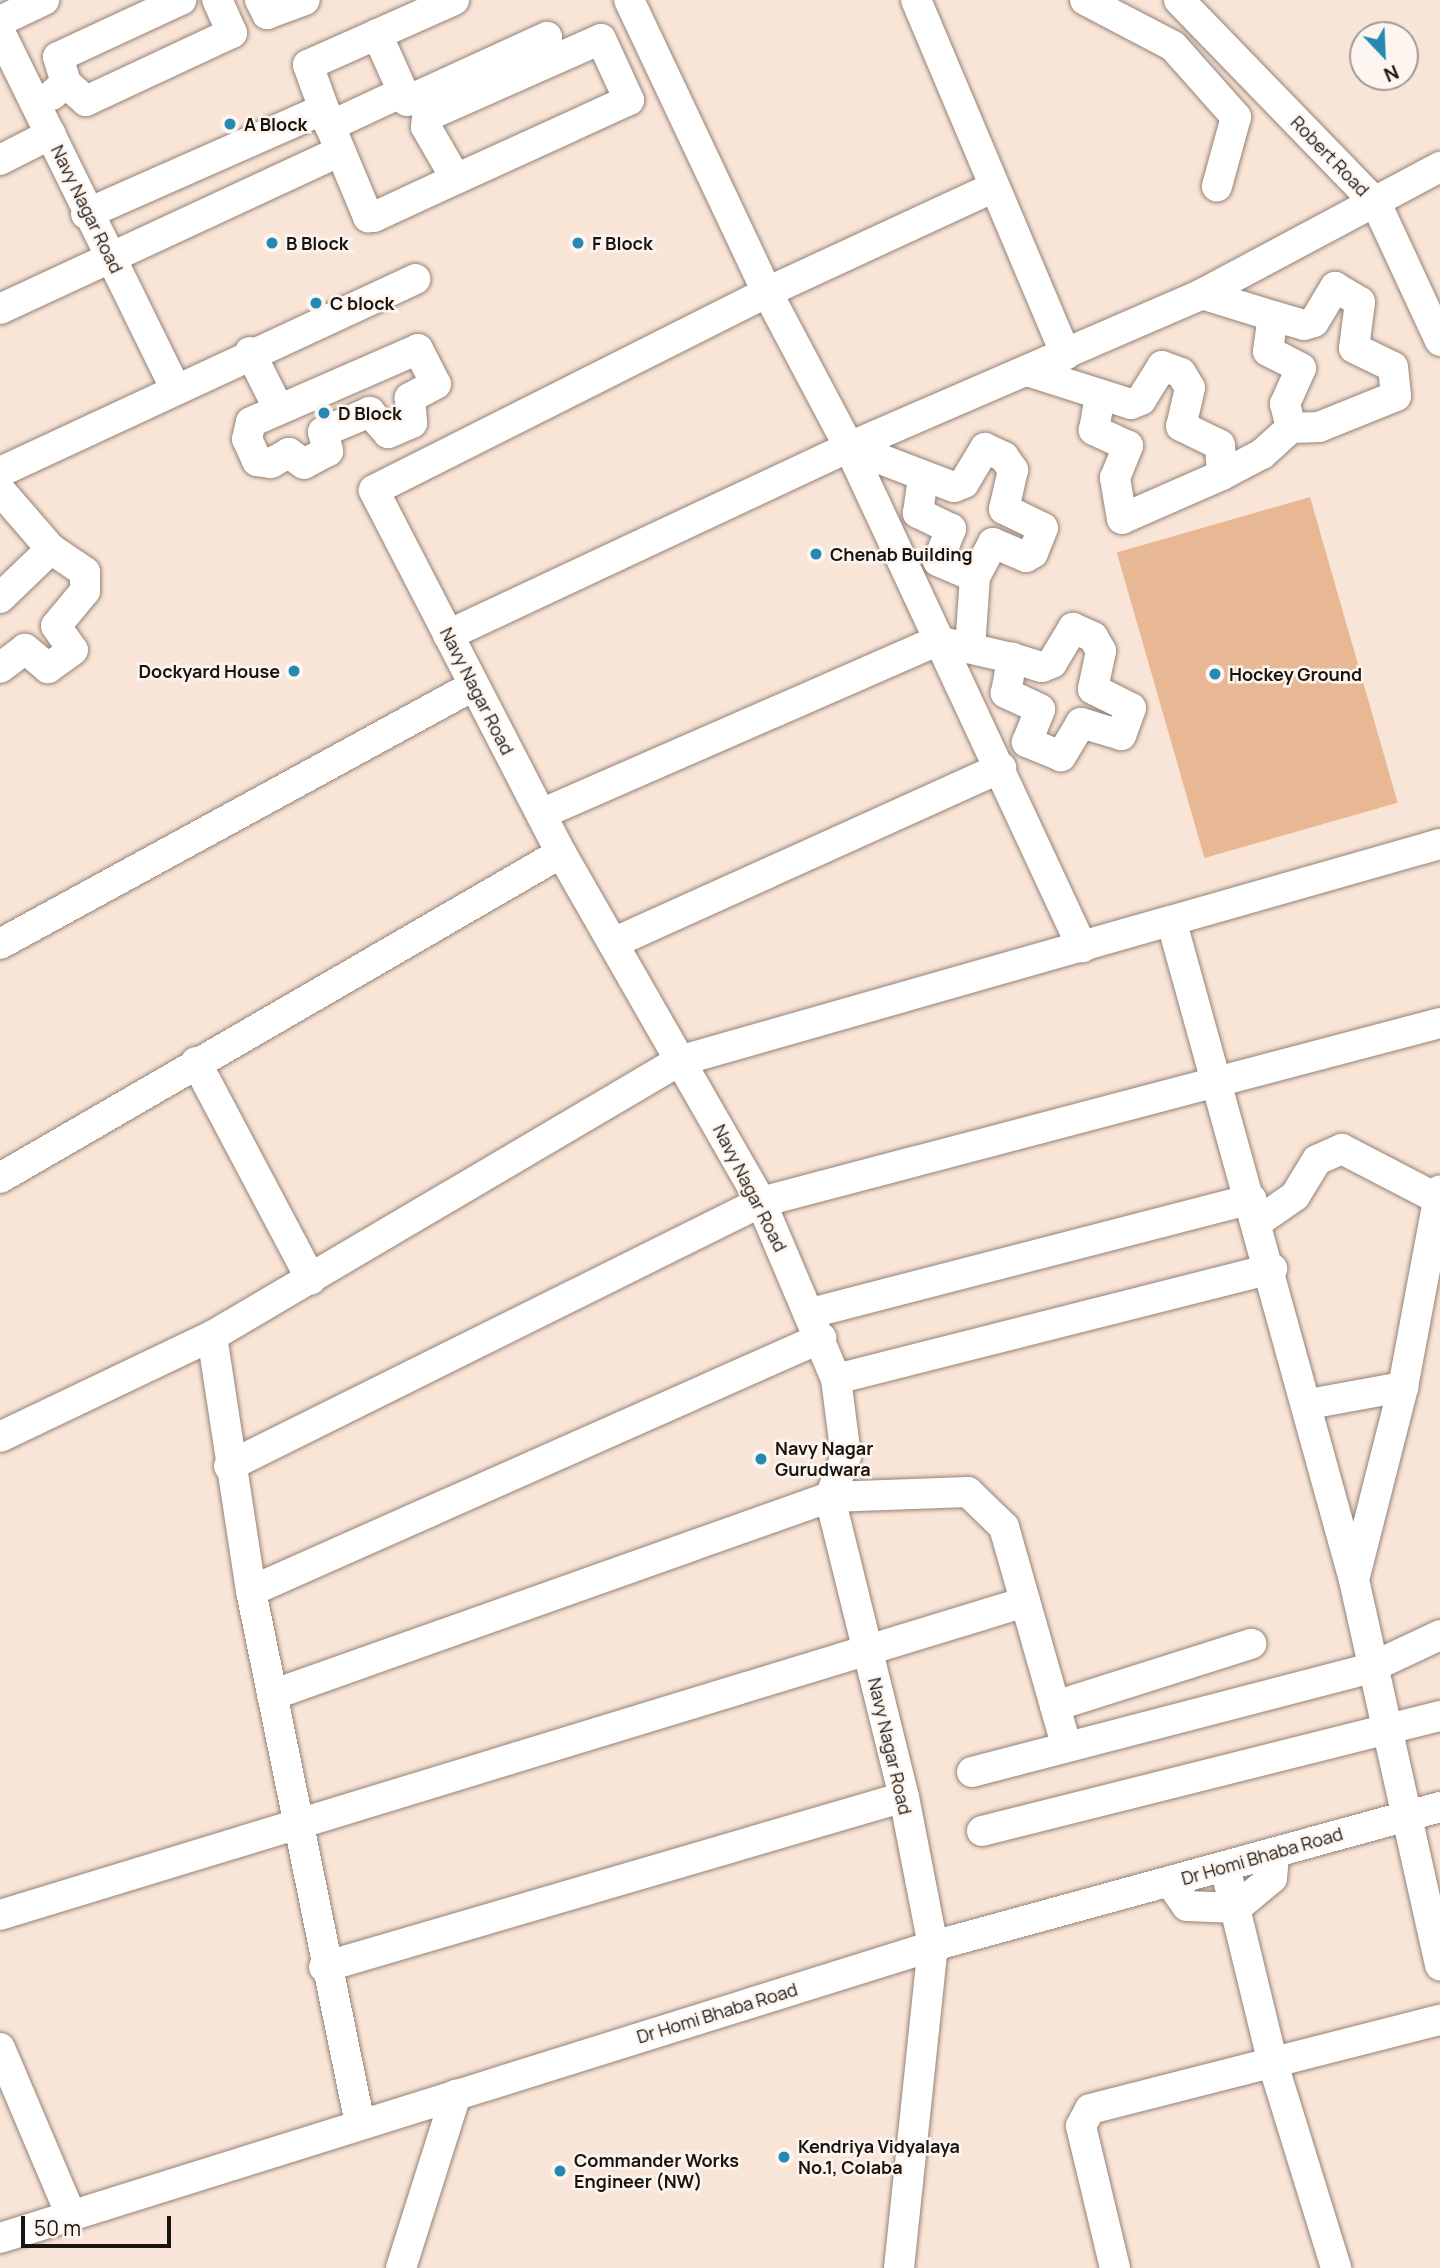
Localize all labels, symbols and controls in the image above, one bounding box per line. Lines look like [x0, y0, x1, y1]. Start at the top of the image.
north arrow [1349, 21, 1419, 91]
text: N [1380, 59, 1403, 88]
street label: Robert Road [1286, 111, 1374, 201]
place label: A Block [244, 113, 307, 135]
marker: A Block [222, 116, 238, 132]
street label: Navy Nagar Road [47, 141, 127, 277]
place label: B Block [286, 232, 349, 254]
place label: F Block [592, 232, 653, 254]
marker: B Block [264, 235, 280, 251]
marker: F Block [570, 235, 586, 251]
place label: C block [330, 292, 394, 314]
marker: C block [308, 295, 324, 311]
place label: D Block [338, 402, 402, 424]
marker: D Block [316, 405, 332, 421]
place label: Chenab Building [830, 543, 973, 565]
marker: Chenab Building [808, 546, 824, 562]
street label: Navy Nagar Road [436, 624, 518, 758]
place label: Dockyard House [138, 660, 280, 682]
marker: Dockyard House [286, 663, 302, 679]
place label: Hockey Ground [1229, 663, 1362, 685]
marker: Hockey Ground [1207, 666, 1223, 682]
street label: Navy Nagar Road [709, 1121, 791, 1255]
place label: Navy Nagar Gurudwara [775, 1438, 873, 1480]
marker: Navy Nagar Gurudwara [753, 1451, 769, 1467]
street label: Navy Nagar Road [864, 1675, 916, 1817]
street label: Dr Homi Bhaba Road [1179, 1823, 1345, 1889]
street label: Dr Homi Bhaba Road [634, 1978, 800, 2048]
place label: Kendriya Vidyalaya No.1, Colaba [798, 2136, 960, 2178]
marker: Kendriya Vidyalaya No.1, Colaba [776, 2149, 792, 2165]
place label: Commander Works Engineer (NW) [574, 2150, 739, 2192]
marker: Commander Works Engineer (NW) [552, 2163, 568, 2179]
scale bar [24, 2202, 175, 2246]
text: 50 m [34, 2214, 81, 2242]

